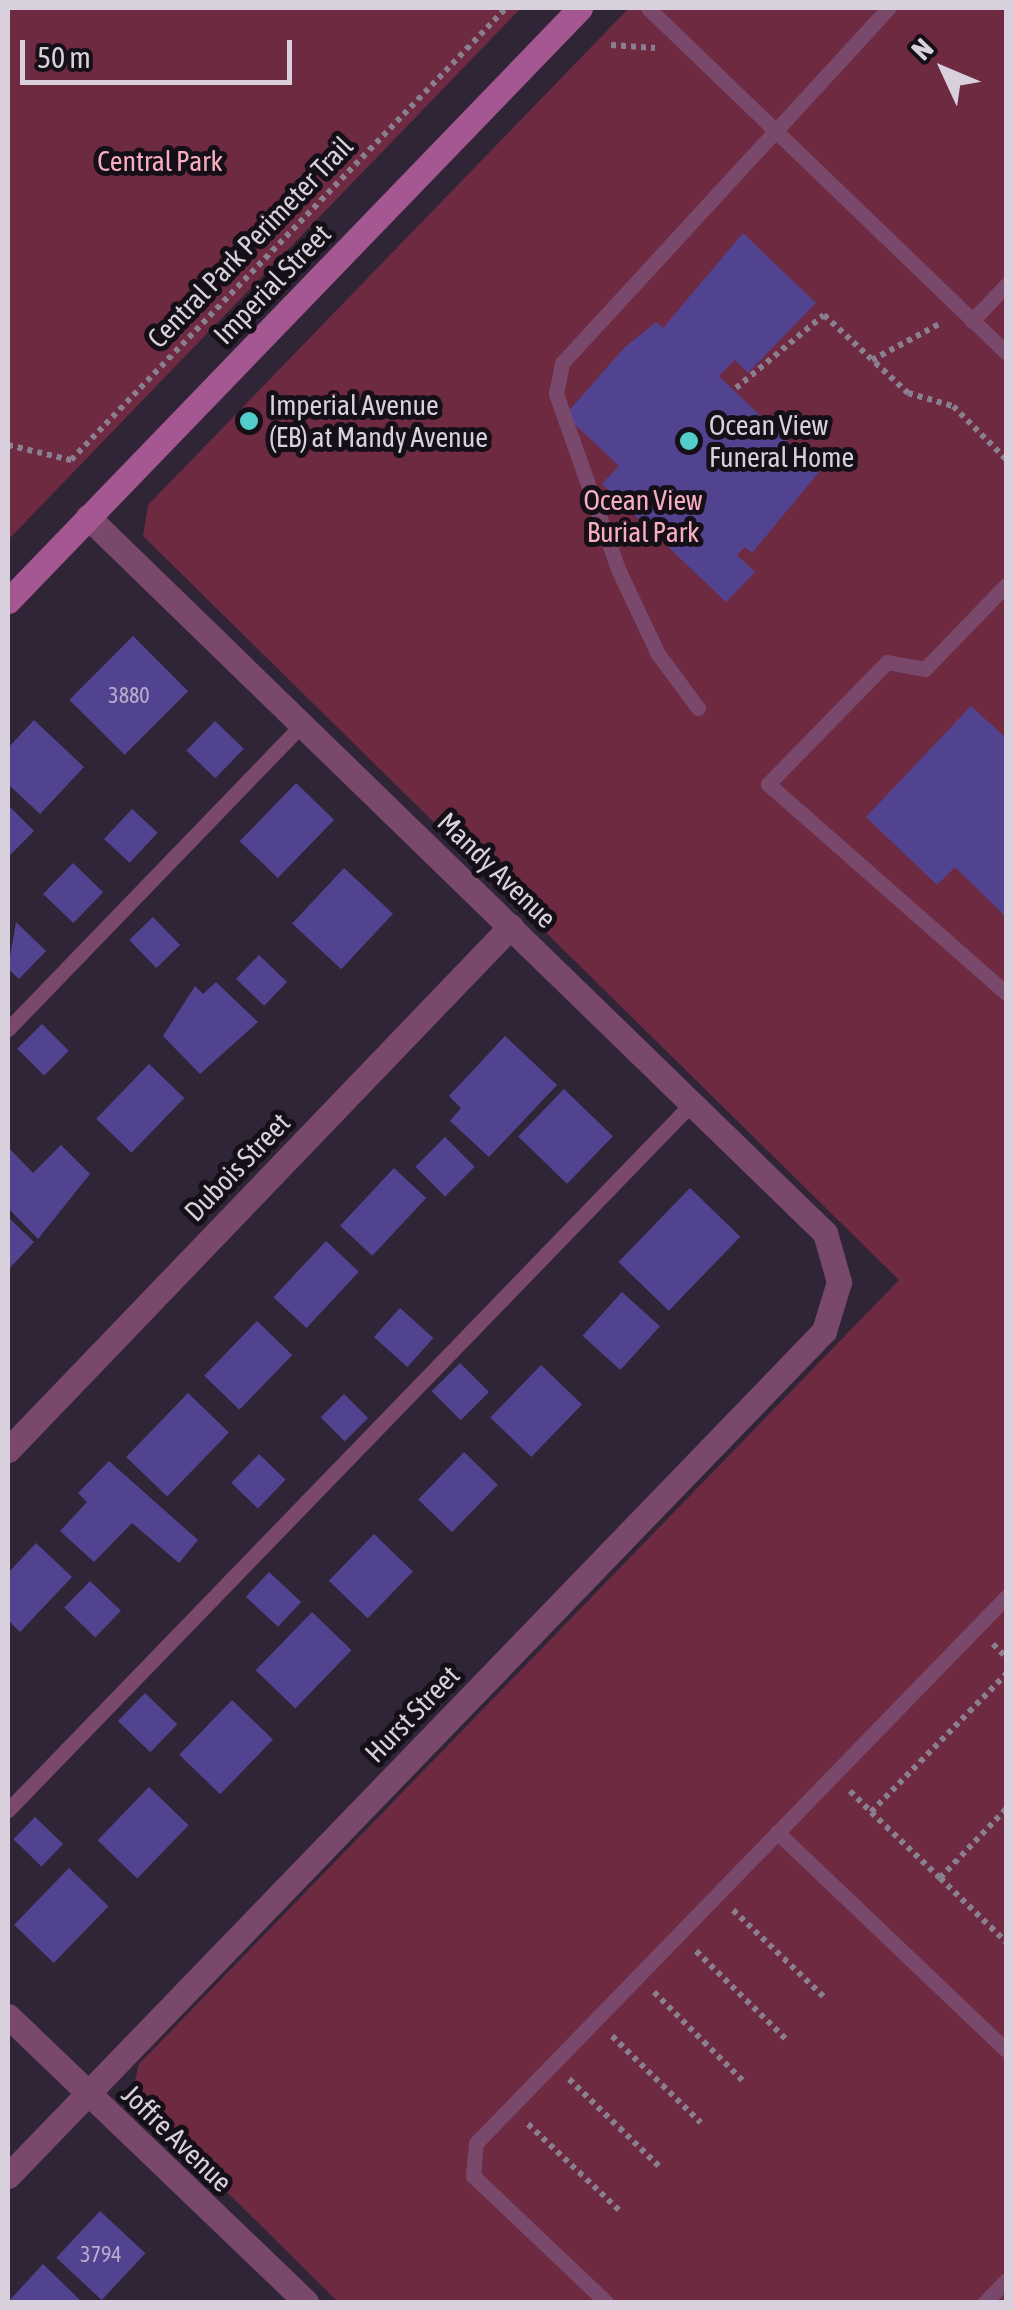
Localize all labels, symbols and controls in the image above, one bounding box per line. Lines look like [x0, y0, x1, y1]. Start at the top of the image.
scale bar [25, 20, 298, 82]
north arrow [894, 20, 994, 120]
text: N [905, 32, 940, 66]
text: 50 m [37, 40, 91, 74]
street label: Central Park Perimeter Trail [140, 129, 360, 355]
park label: Central Park [97, 144, 223, 178]
street label: Imperial Street [207, 217, 337, 351]
place label: Imperial Avenue (EB) at Mandy Avenue [269, 388, 488, 454]
place label: Ocean View Funeral Home [709, 408, 854, 474]
marker: Imperial Avenue (EB) at Mandy Avenue [238, 410, 260, 432]
marker: Ocean View Funeral Home [678, 430, 700, 452]
park label: Ocean View Burial Park [583, 483, 703, 549]
house number: 3880 [108, 683, 150, 709]
street label: Mandy Avenue [431, 805, 563, 935]
street label: Dubois Street [177, 1106, 297, 1228]
street label: Hurst Street [358, 1659, 466, 1769]
street label: Joffre Avenue [115, 2077, 239, 2199]
house number: 3794 [80, 2242, 122, 2268]

